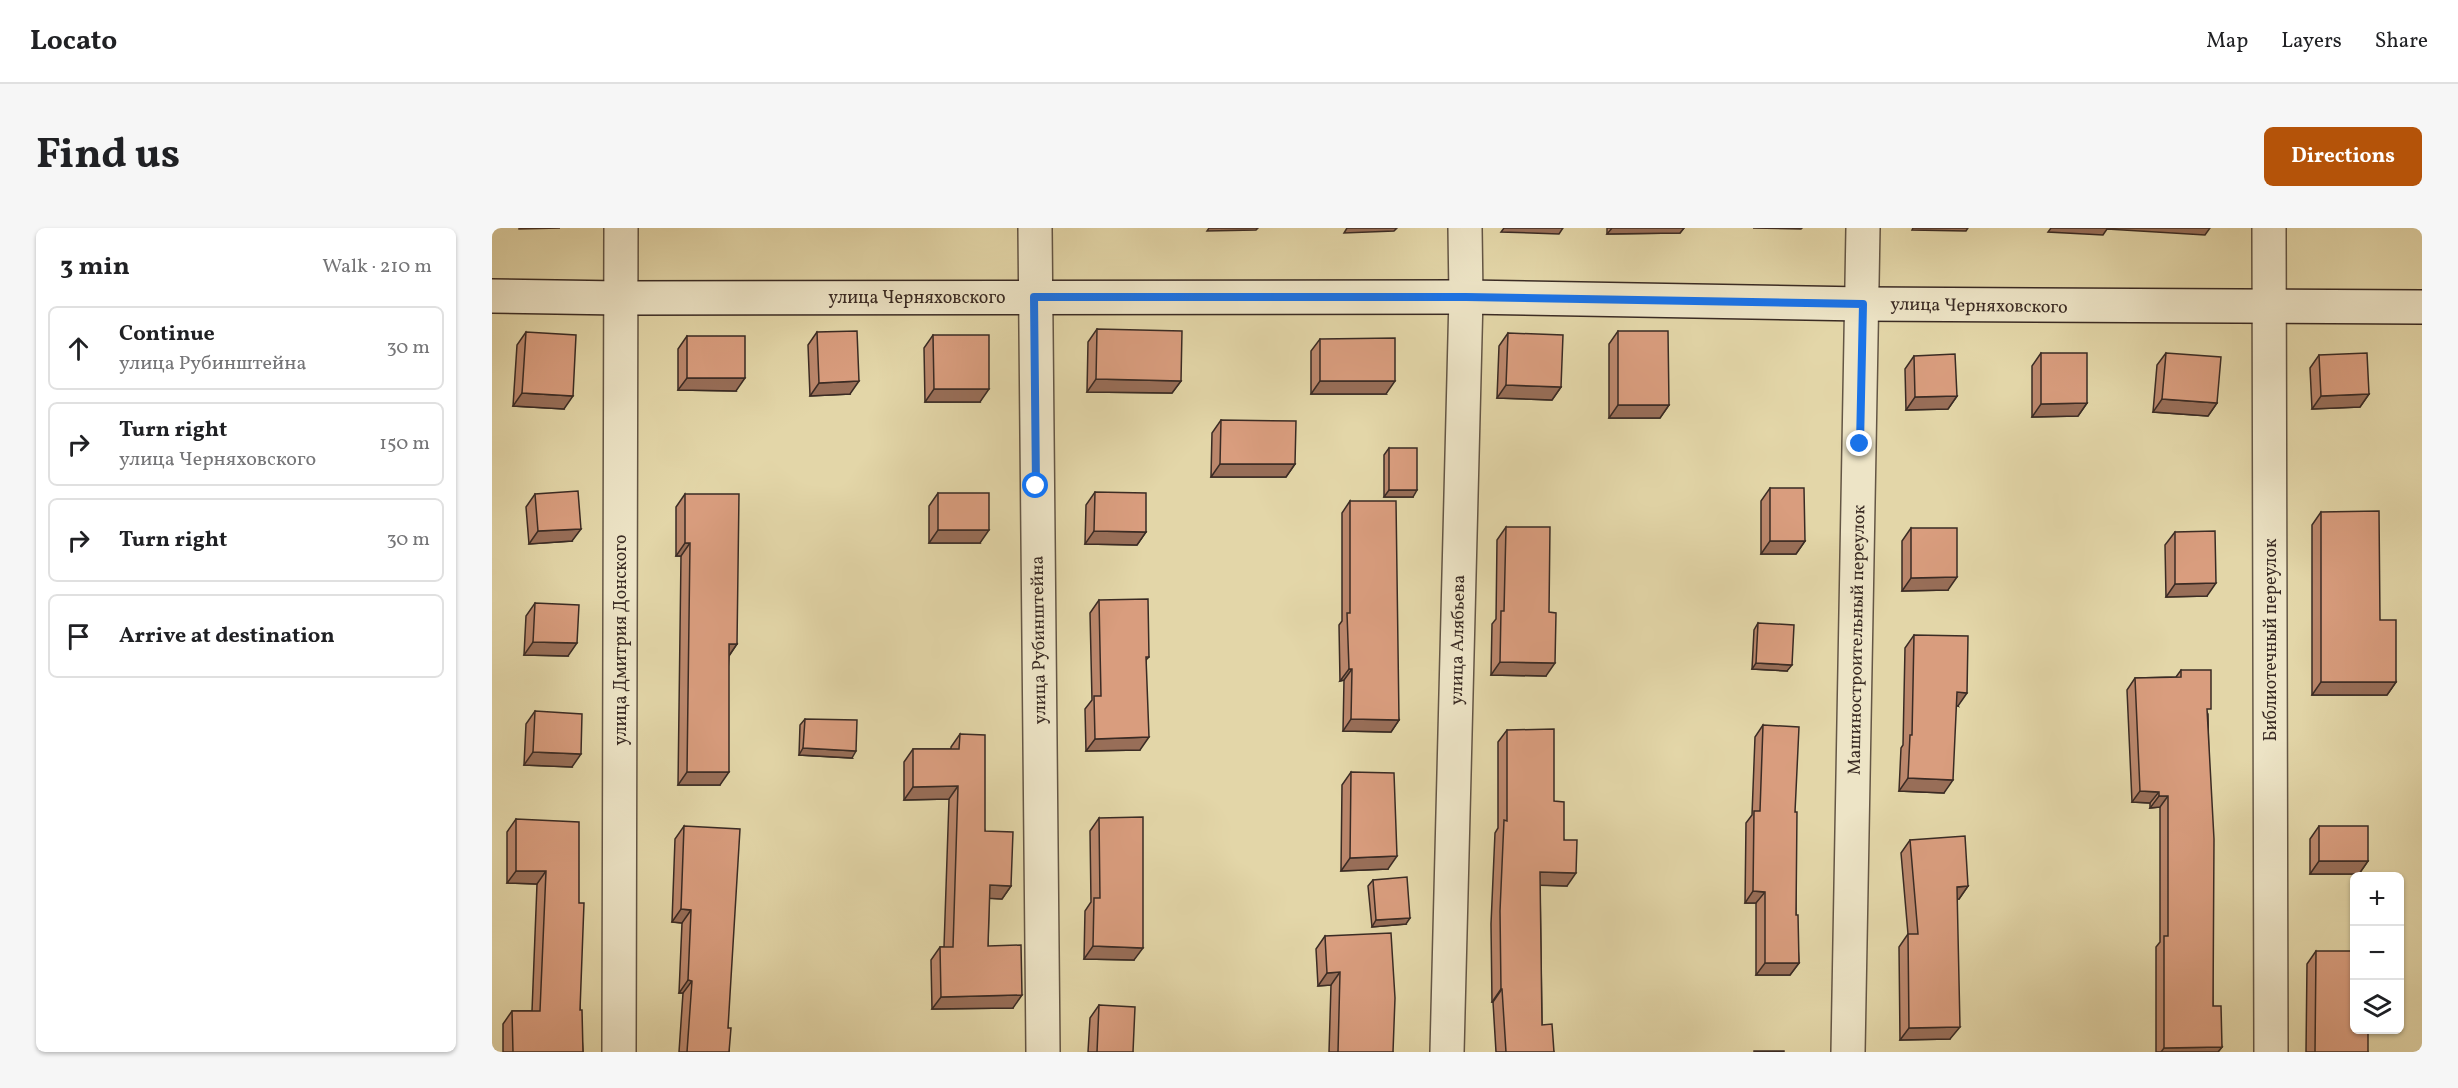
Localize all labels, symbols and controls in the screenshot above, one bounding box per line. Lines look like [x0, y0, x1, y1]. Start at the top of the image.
text: Locato [30, 22, 117, 61]
text: Map [2206, 27, 2248, 56]
text: Layers [2281, 27, 2342, 56]
text: Share [2375, 27, 2428, 56]
text: Find us [36, 127, 180, 186]
button: Directions [2264, 127, 2422, 186]
text: 3 min [60, 249, 130, 285]
text: Walk · 210 m [322, 253, 432, 281]
street label: улица Черняховского [828, 286, 1006, 311]
street label: улица Черняховского [1890, 292, 2068, 321]
text: Continue [119, 319, 215, 350]
icon: ahead [62, 332, 95, 365]
text: 30 m [386, 334, 430, 362]
text: улица Рубинштейна [119, 350, 306, 378]
text: Turn right [119, 415, 227, 446]
icon: right [62, 428, 95, 461]
text: 150 m [379, 430, 430, 458]
route end [1846, 430, 1872, 456]
text: улица Черняховского [119, 446, 316, 474]
route start [1022, 472, 1048, 498]
street label: Машиностроительный переулок [1843, 504, 1872, 775]
icon: right [62, 524, 95, 557]
text: Turn right [119, 525, 227, 556]
text: 30 m [386, 526, 430, 554]
street label: улица Дмитрия Донского [609, 534, 634, 746]
street label: Библиотечный переулок [2259, 538, 2284, 742]
street label: улица Рубинштейна [1026, 555, 1053, 725]
street label: улица Алябьева [1445, 575, 1472, 705]
icon: arrive [62, 620, 95, 653]
text: Arrive at destination [119, 621, 335, 652]
map controls [2350, 872, 2404, 1034]
button: + [2350, 872, 2404, 926]
button: − [2350, 926, 2404, 980]
button: layers [2350, 980, 2404, 1034]

